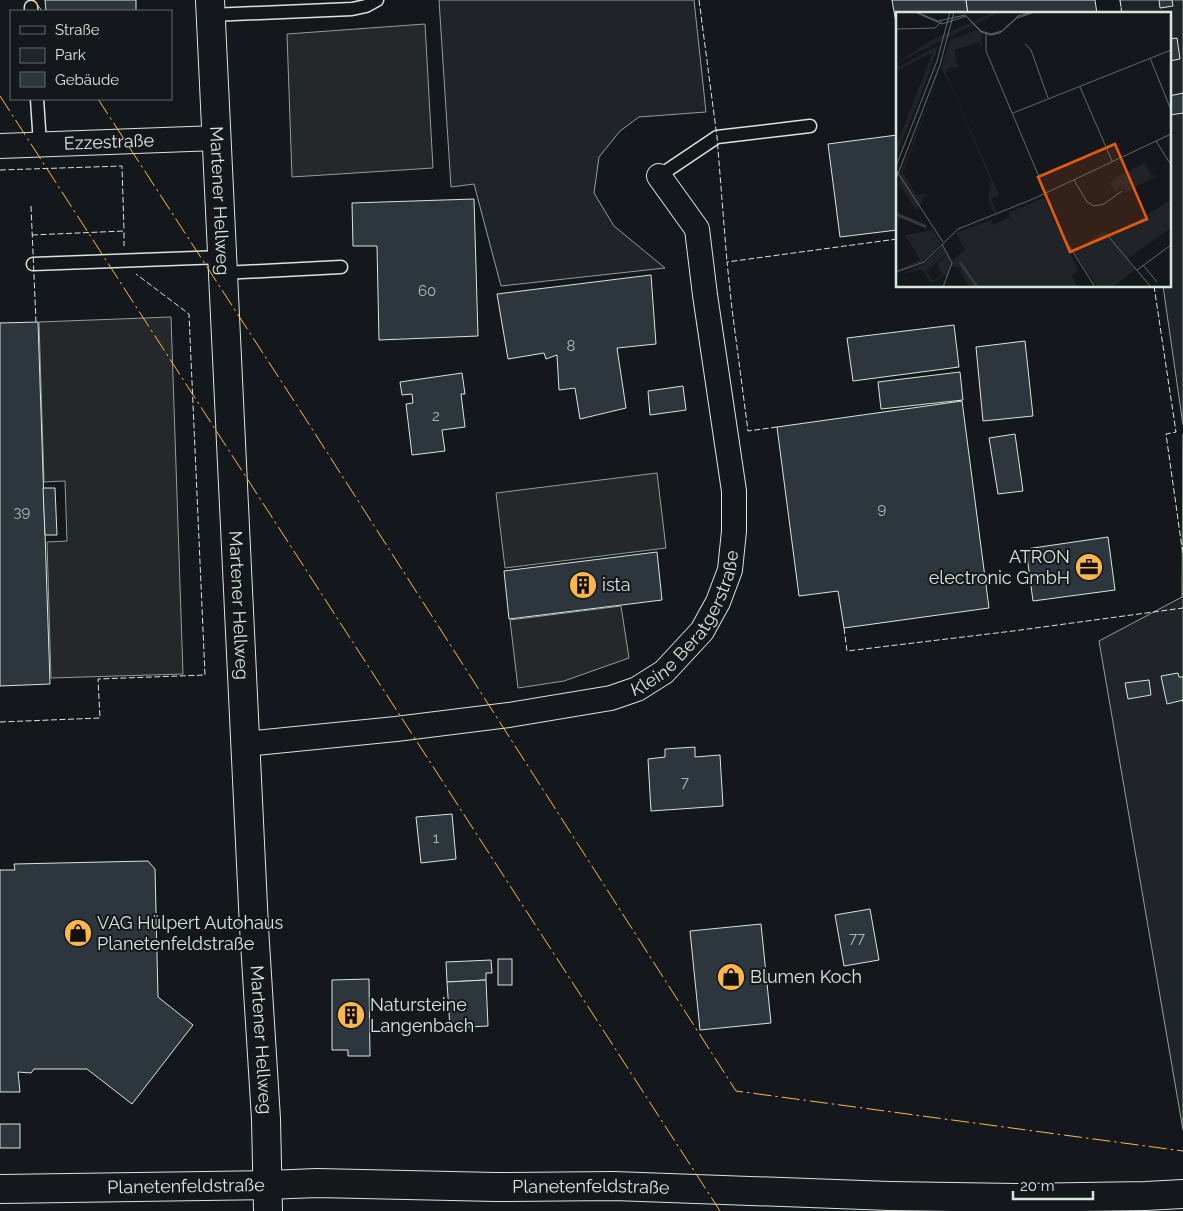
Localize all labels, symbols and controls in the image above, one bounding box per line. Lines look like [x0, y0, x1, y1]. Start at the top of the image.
legend [10, 10, 172, 100]
inset map [896, 12, 1170, 288]
text: Straße [55, 21, 100, 39]
text: Park [55, 46, 86, 64]
text: Gebäude [55, 71, 119, 89]
street label: Martener Hellweg [206, 126, 234, 276]
street label: Ezzestraße [63, 129, 155, 154]
house number: 60 [418, 282, 436, 300]
house number: 8 [567, 337, 576, 355]
house number: 2 [432, 407, 440, 425]
house number: 9 [878, 500, 887, 518]
house number: 39 [14, 503, 31, 521]
street label: Martener Hellweg [225, 530, 253, 680]
place label: ATRON electronic GmbH [929, 546, 1070, 588]
street label: Kleine Beratgerstraße [628, 549, 742, 700]
office icon: ATRON electronic GmbH [1074, 552, 1104, 582]
building icon: ista [568, 570, 598, 600]
place label: ista [602, 574, 630, 595]
house number: 7 [681, 773, 689, 791]
house number: 1 [433, 829, 440, 847]
place label: VAG Hülpert Autohaus Planetenfeldstraße [97, 912, 283, 954]
shop icon: VAG Hülpert Autohaus Planetenfeldstraße [63, 918, 93, 948]
house number: 77 [849, 929, 865, 947]
shop icon: Blumen Koch [716, 962, 746, 992]
street label: Martener Hellweg [246, 965, 277, 1115]
place label: Blumen Koch [750, 966, 862, 987]
place label: Natursteine Langenbach [370, 994, 474, 1036]
building icon: Natursteine Langenbach [336, 1000, 366, 1030]
scale bar [1013, 1168, 1093, 1200]
street label: Planetenfeldstraße [107, 1174, 265, 1197]
street label: Planetenfeldstraße [512, 1175, 670, 1198]
text: 20 m [1020, 1177, 1055, 1195]

